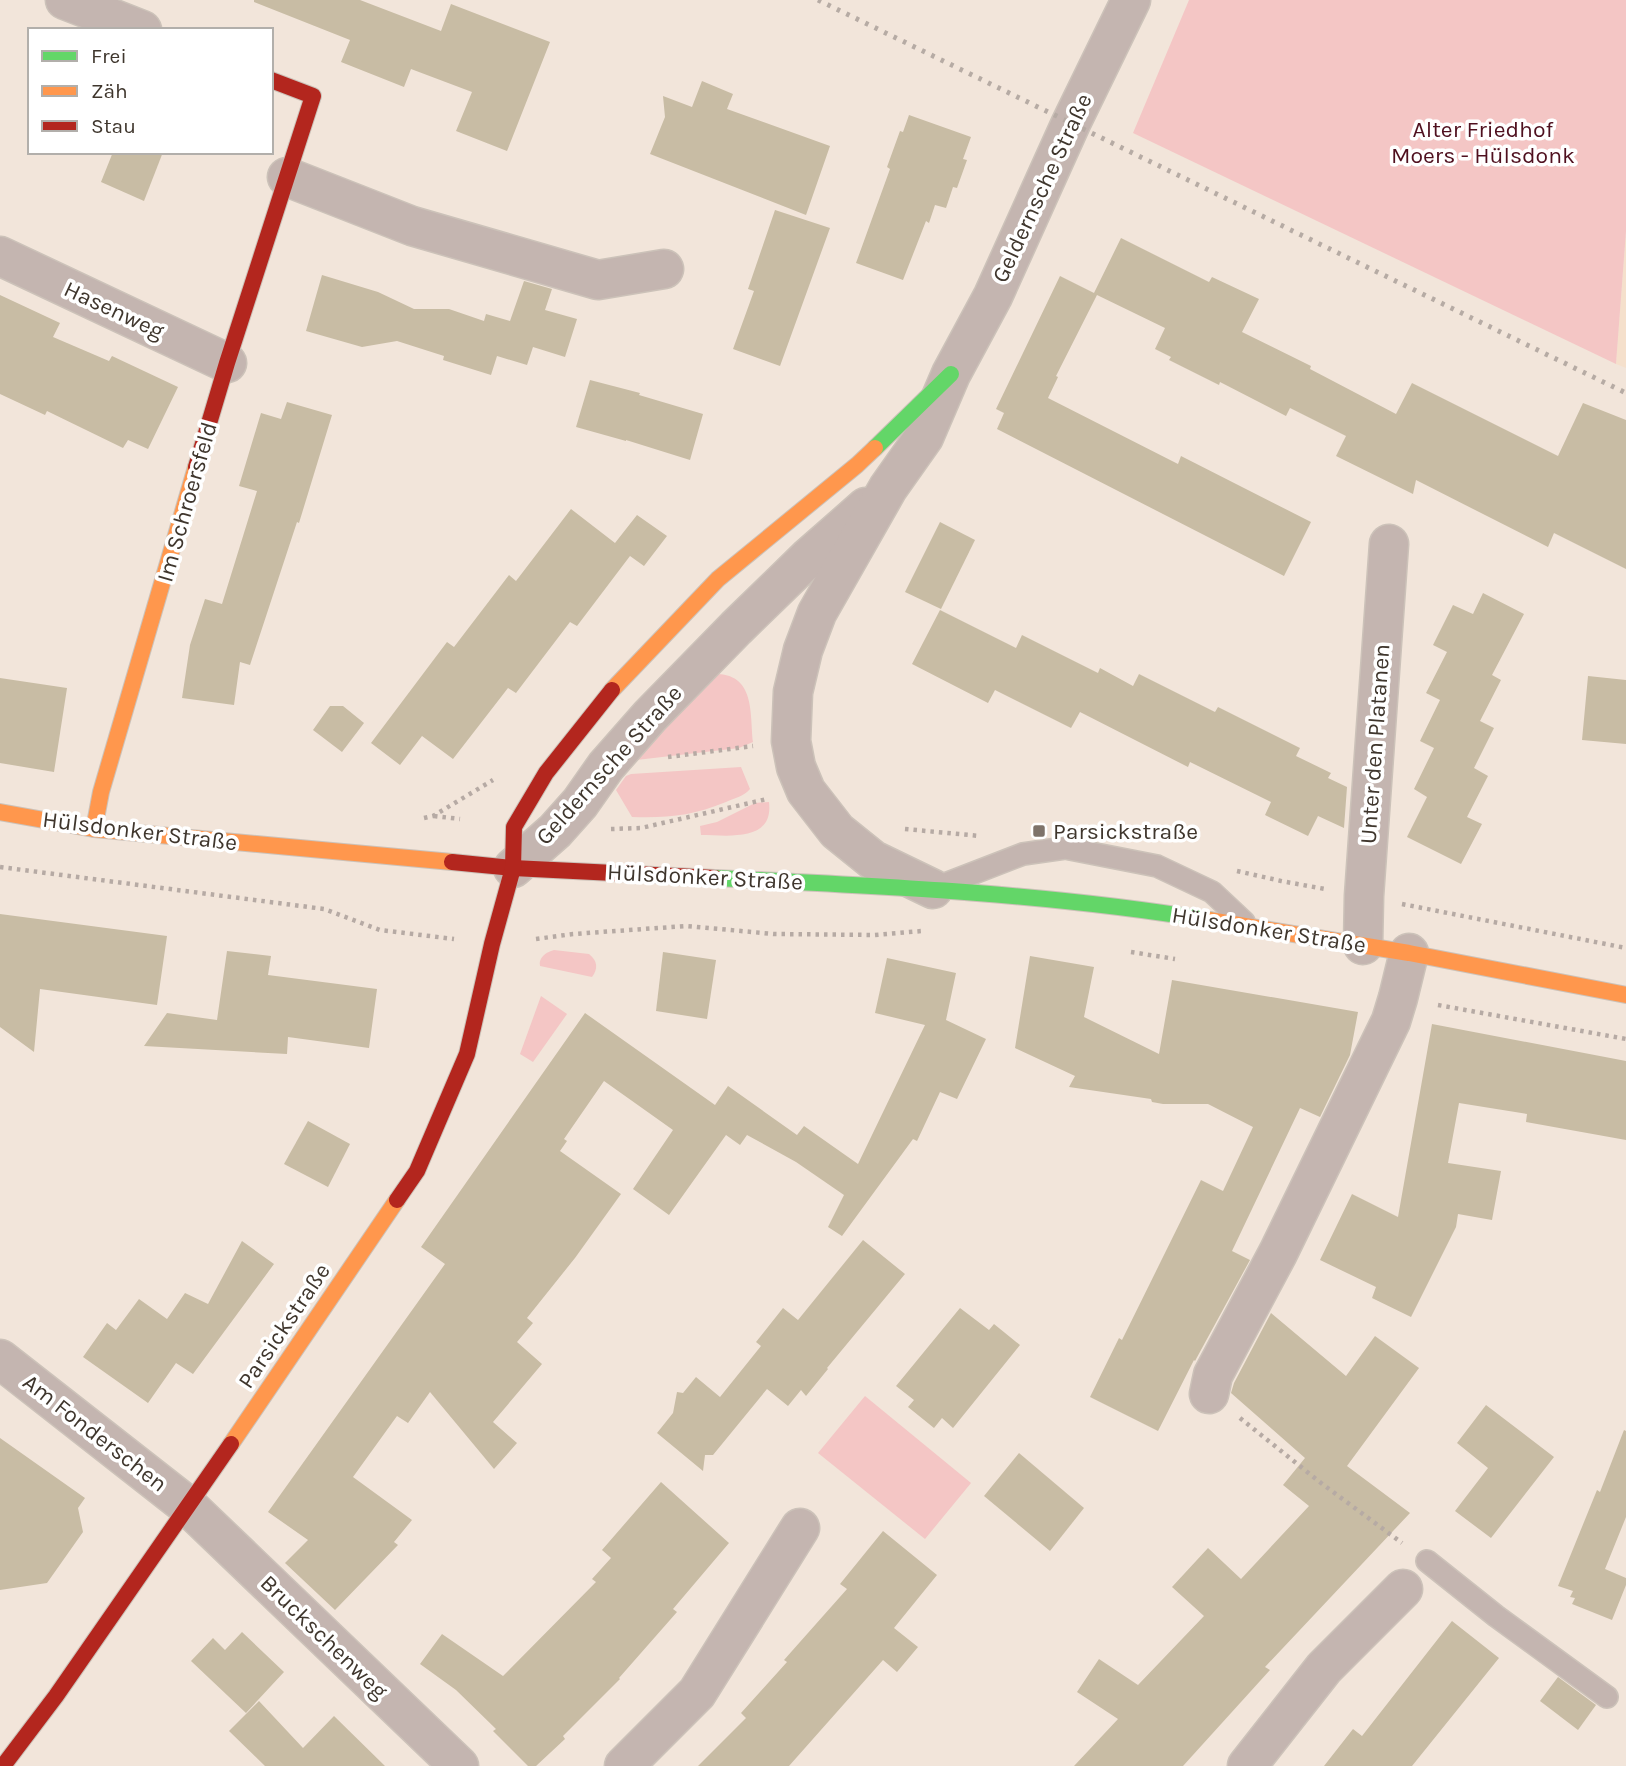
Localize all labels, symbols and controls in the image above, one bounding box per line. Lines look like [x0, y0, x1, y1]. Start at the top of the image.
legend [28, 28, 273, 154]
text: Frei [91, 44, 127, 68]
text: Zäh [91, 79, 128, 103]
street label: Geldernsche Straße [986, 89, 1098, 287]
text: Stau [91, 114, 136, 138]
park label: Alter Friedhof Moers - Hülsdonk [1391, 116, 1575, 169]
street label: Hasenweg [60, 275, 168, 345]
street label: Im Schroersfeld [151, 419, 223, 585]
street label: Unter den Platanen [1355, 643, 1395, 845]
street label: Geldernsche Straße [530, 680, 688, 850]
street label: Hülsdonker Straße [41, 806, 239, 856]
place label: Parsickstraße [1053, 818, 1198, 845]
marker: Parsickstraße [1031, 823, 1047, 839]
street label: Hülsdonker Straße [606, 858, 804, 896]
street label: Hülsdonker Straße [1170, 901, 1368, 959]
street label: Parsickstraße [232, 1258, 336, 1394]
street label: Am Fonderschen [18, 1368, 172, 1498]
street label: Bruckschenweg [255, 1570, 393, 1704]

